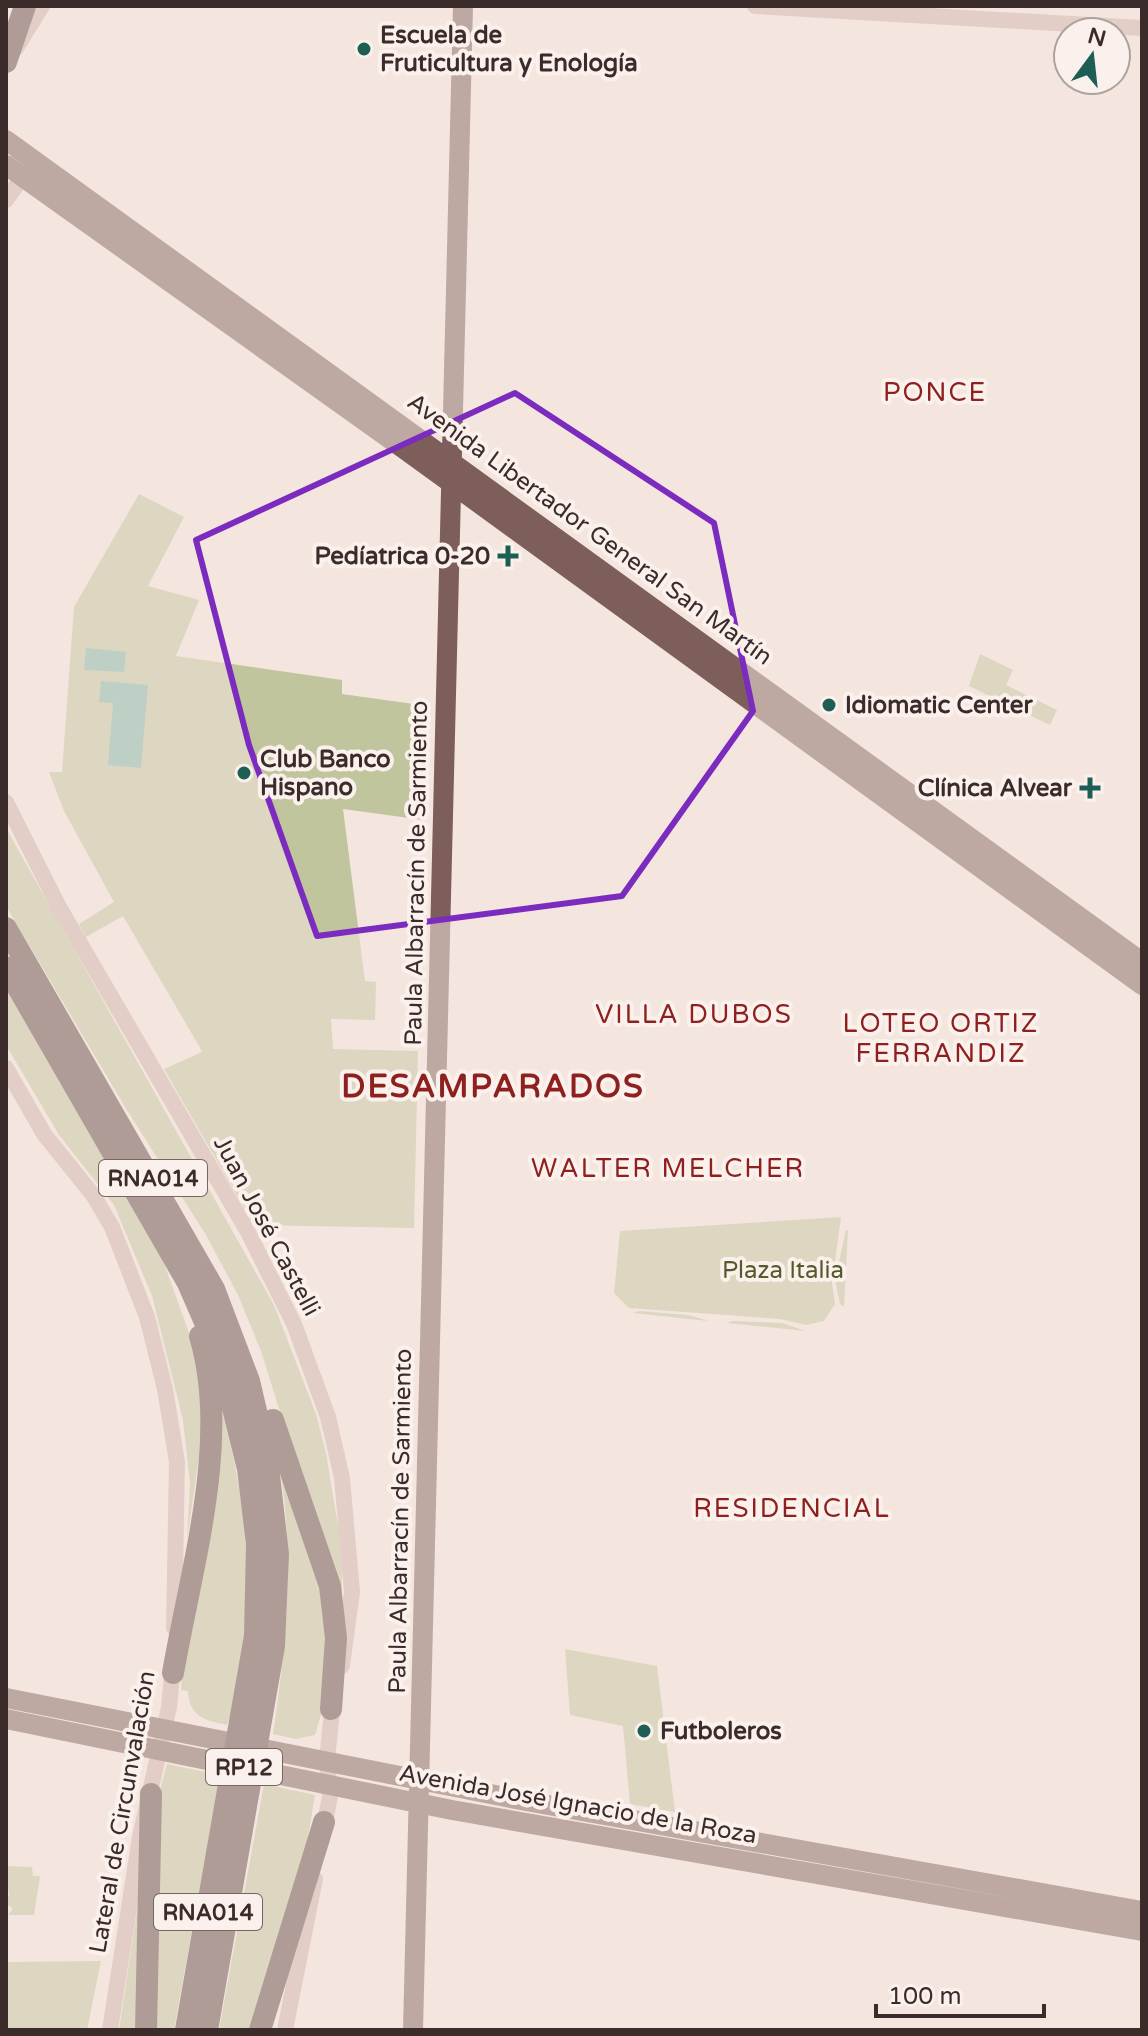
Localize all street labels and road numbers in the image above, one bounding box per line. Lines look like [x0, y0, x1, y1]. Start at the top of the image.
street label: Avenida Libertador General San Martín [402, 387, 778, 672]
street label: Paula Albarracín de Sarmiento [399, 700, 434, 1046]
street label: Juan José Castelli [207, 1131, 326, 1321]
road number: RNA014 [99, 1160, 207, 1196]
street label: Paula Albarracín de Sarmiento [383, 1348, 418, 1694]
street label: Lateral de Circunvalación [83, 1669, 162, 1956]
road number: RP12 [206, 1749, 282, 1785]
street label: Avenida José Ignacio de la Roza [397, 1759, 759, 1850]
road number: RNA014 [154, 1894, 262, 1930]

